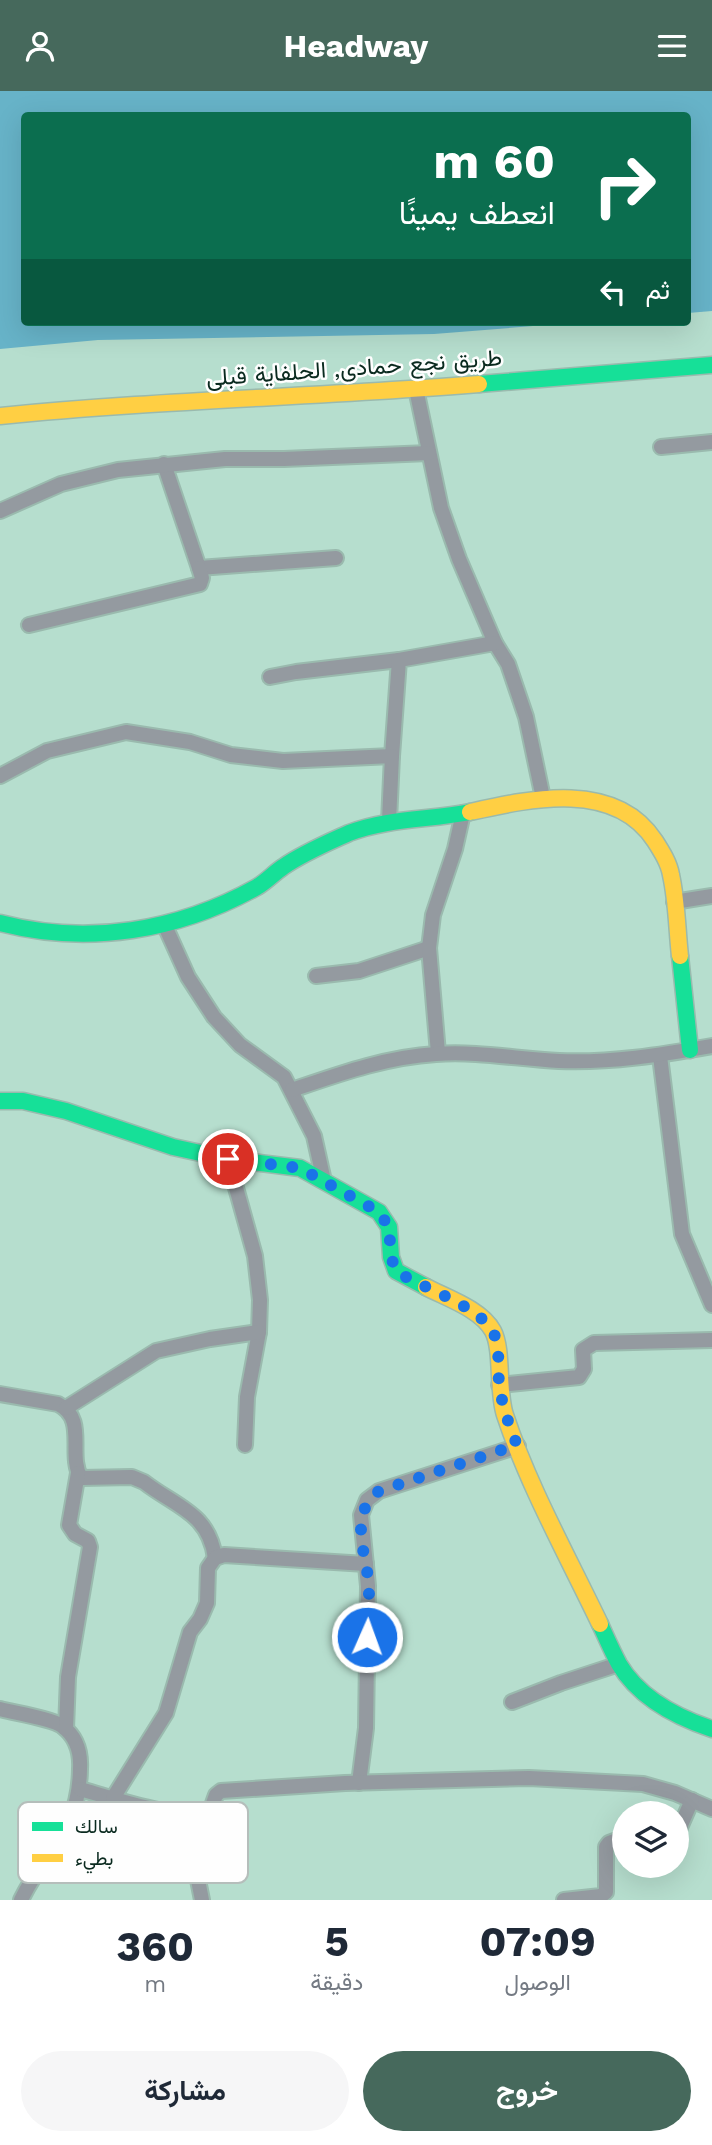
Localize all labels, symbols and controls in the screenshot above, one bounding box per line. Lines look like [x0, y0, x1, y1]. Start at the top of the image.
icon: person [21, 27, 59, 65]
text: Headway [284, 27, 428, 65]
icon: menu [653, 27, 691, 65]
text: 60 m [433, 132, 555, 190]
icon: right [579, 140, 670, 231]
text: انعطف يمينًا [399, 194, 555, 232]
icon: left [594, 273, 632, 311]
text: ثم [646, 275, 670, 305]
street label: طريق نجع حمادى, الحلفاية قبلى [205, 344, 503, 394]
pin [198, 1129, 258, 1189]
icon: arrive [209, 1140, 247, 1178]
position arrow [330, 1600, 404, 1674]
map controls [612, 1801, 689, 1878]
button: layers [612, 1801, 689, 1878]
legend [18, 1802, 248, 1883]
text: سالك [75, 1815, 118, 1838]
text: بطيء [75, 1847, 113, 1874]
text: 5 [325, 1917, 349, 1966]
text: 07:09 [480, 1917, 596, 1966]
text: 360 [116, 1922, 194, 1971]
text: دقيقة [310, 1969, 363, 1996]
text: الوصول [505, 1969, 571, 1996]
text: m [144, 1971, 166, 1998]
button: مشاركة [21, 2051, 349, 2131]
button: خروج [363, 2051, 691, 2131]

